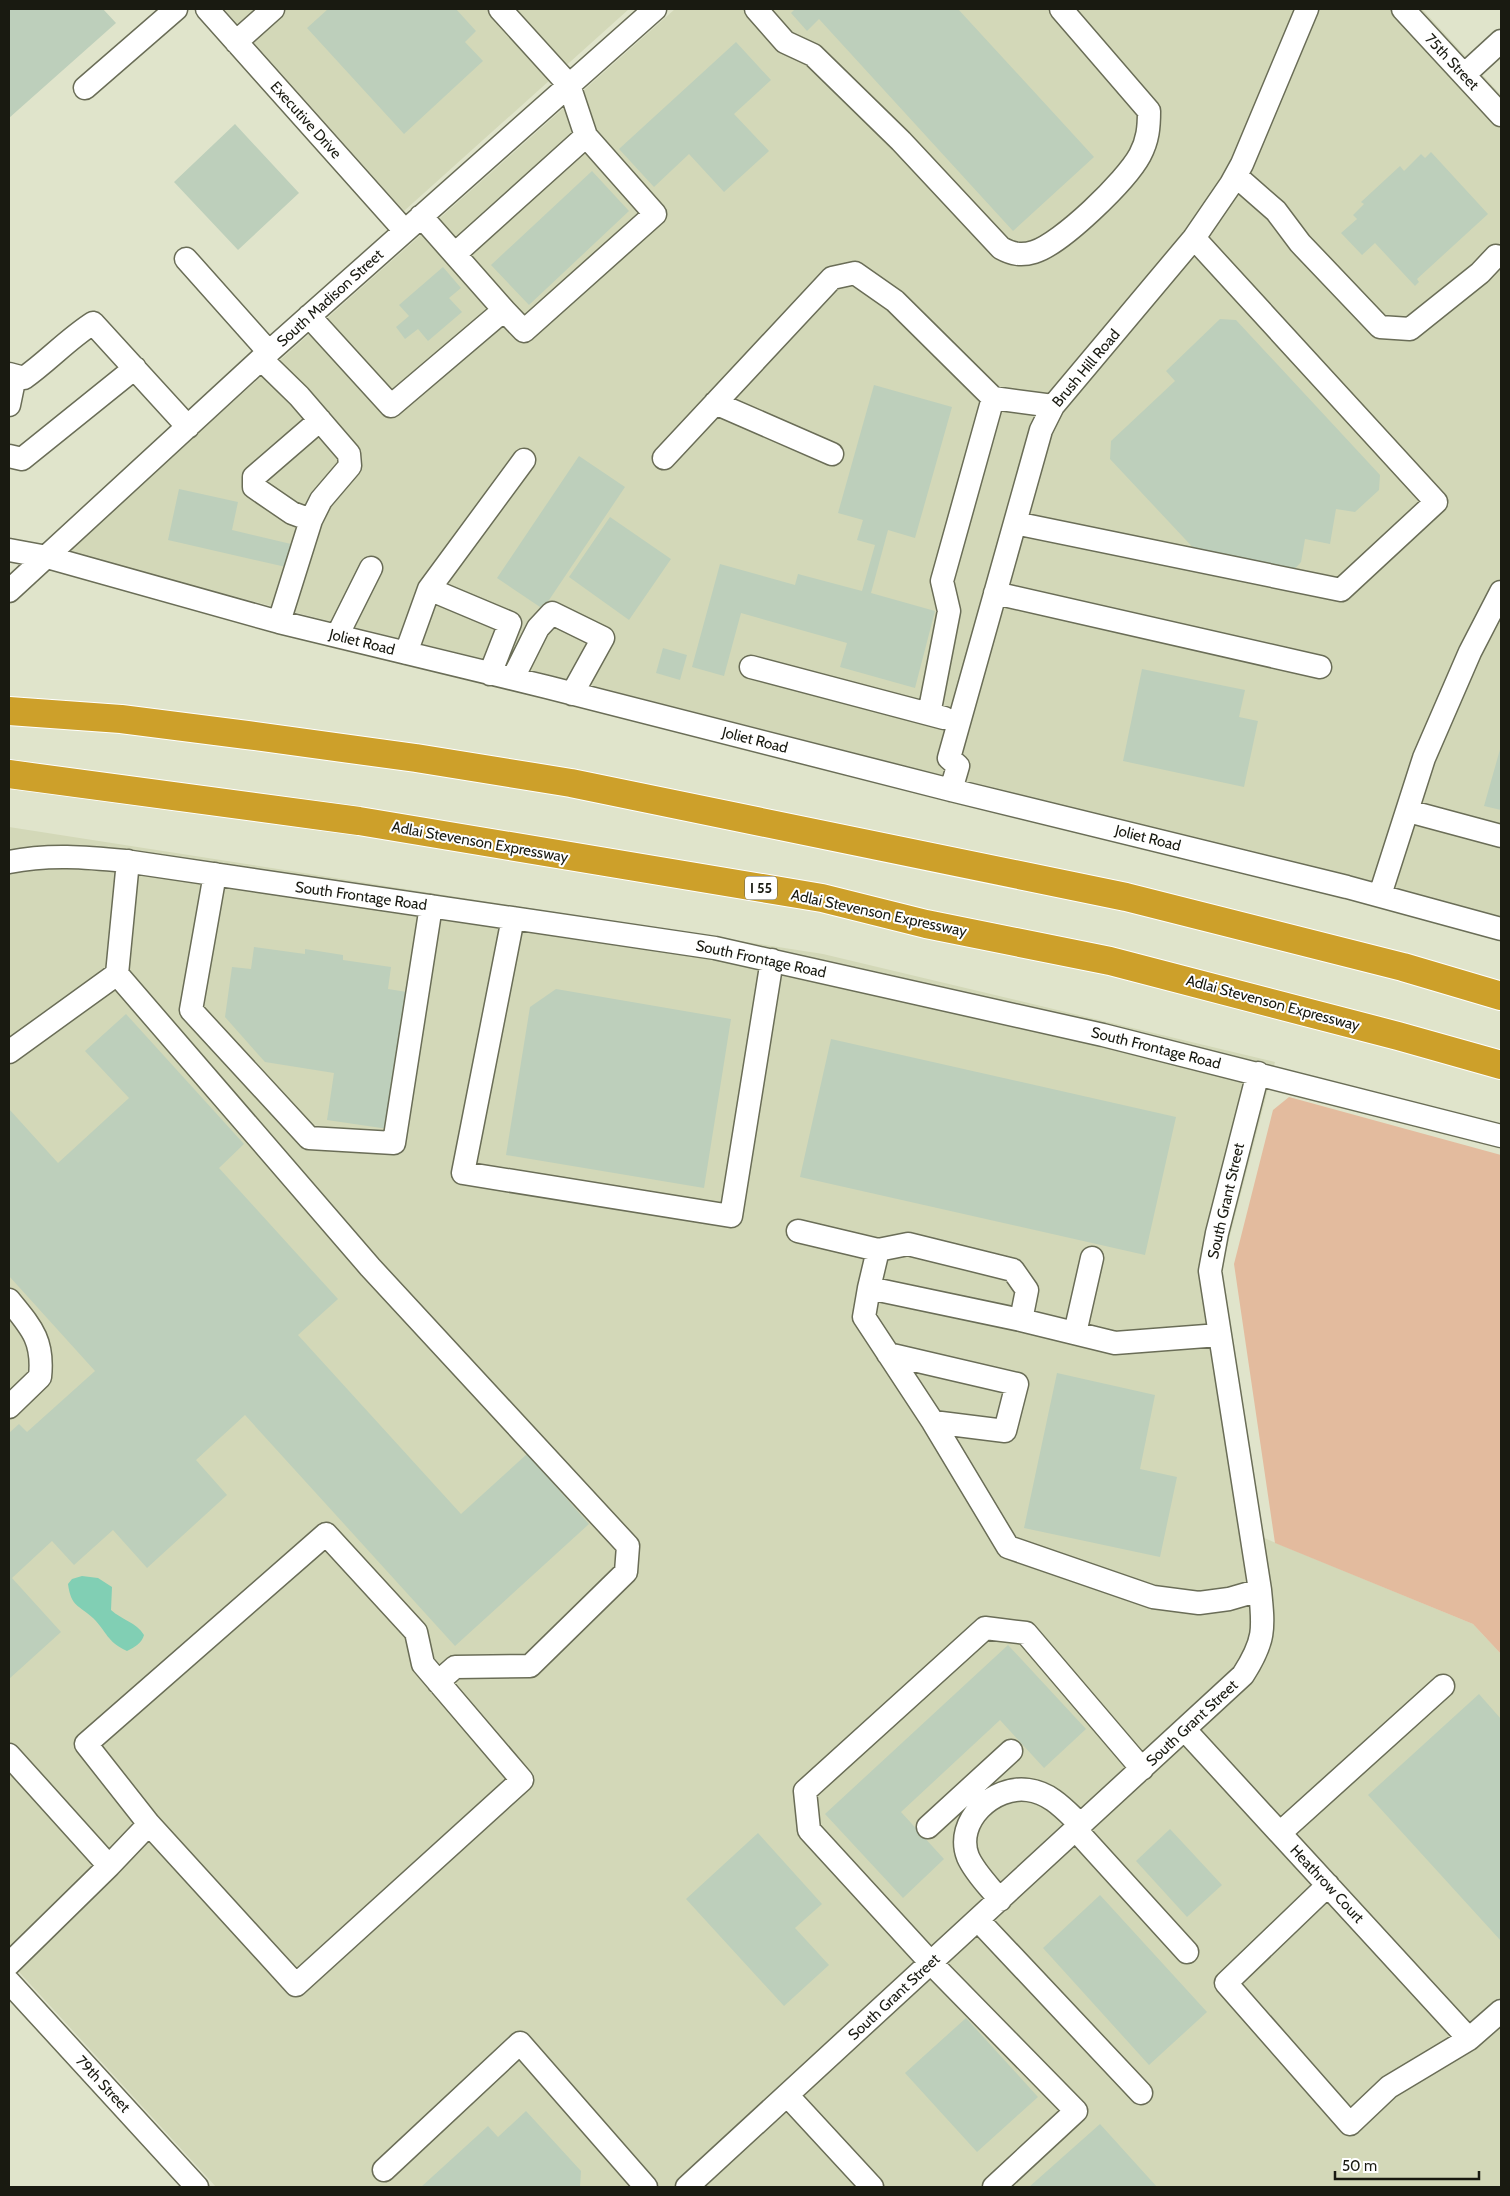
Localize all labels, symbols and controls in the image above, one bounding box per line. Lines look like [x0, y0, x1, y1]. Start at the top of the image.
street label: 75th Street [1421, 30, 1483, 94]
street label: Executive Drive [267, 78, 346, 163]
street label: South Madison Street [273, 245, 387, 351]
street label: Brush Hill Road [1048, 326, 1124, 410]
street label: Joliet Road [326, 625, 397, 659]
street label: Joliet Road [719, 723, 790, 757]
street label: Adlai Stevenson Expressway [390, 818, 570, 866]
street label: Joliet Road [1112, 821, 1183, 855]
road number: I 55 [745, 876, 777, 900]
street label: South Frontage Road [294, 878, 428, 914]
street label: Adlai Stevenson Expressway [790, 886, 969, 941]
street label: South Frontage Road [694, 936, 828, 982]
street label: Adlai Stevenson Expressway [1184, 971, 1362, 1035]
street label: South Frontage Road [1089, 1023, 1223, 1073]
street label: South Grant Street [1204, 1141, 1248, 1261]
street label: South Grant Street [1143, 1676, 1241, 1770]
street label: Heathrow Court [1286, 1841, 1368, 1927]
street label: South Grant Street [845, 1950, 943, 2044]
street label: 79th Street [72, 2052, 134, 2116]
scale bar [1335, 2148, 1479, 2180]
text: 50 m [1342, 2157, 1377, 2175]

